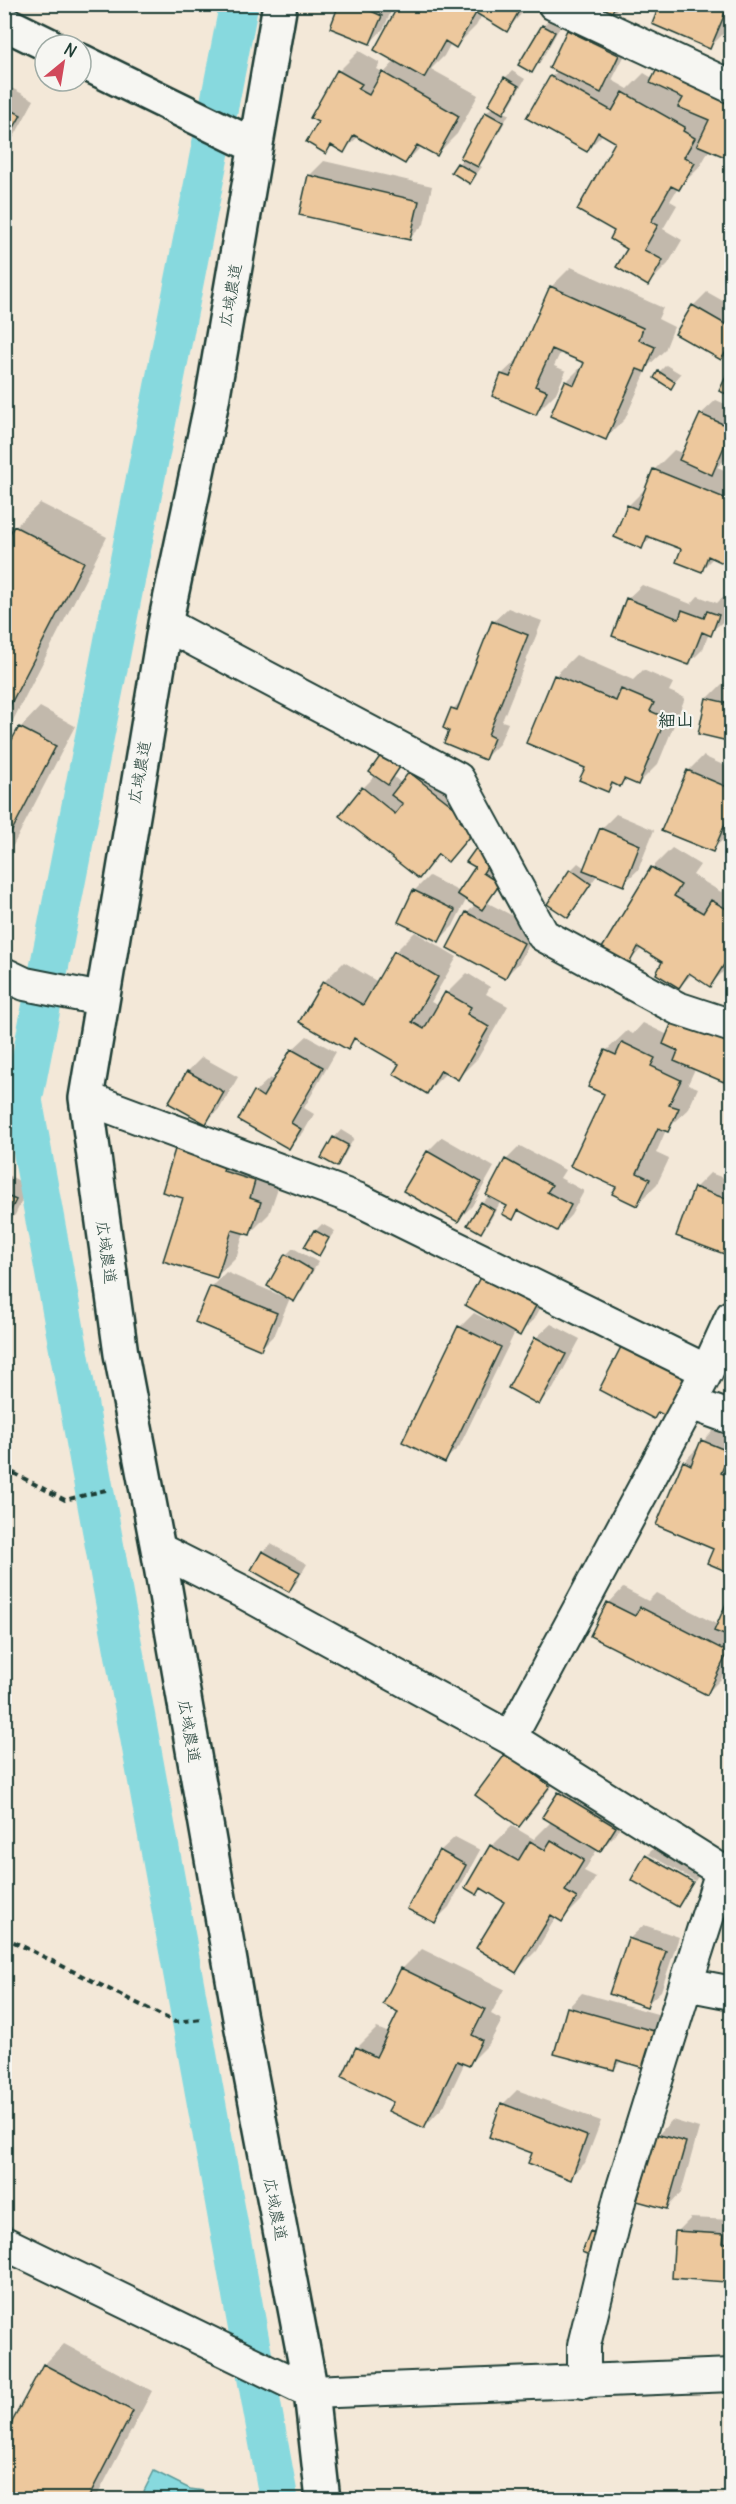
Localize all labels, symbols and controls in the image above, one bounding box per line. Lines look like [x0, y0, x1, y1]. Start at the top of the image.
north arrow [33, 33, 93, 93]
text: N [61, 39, 80, 61]
street label: 広域農道 [215, 262, 245, 328]
district label: 細山 [658, 708, 694, 731]
street label: 広域農道 [124, 739, 154, 805]
street label: 広域農道 [93, 1219, 121, 1285]
street label: 広域農道 [175, 1698, 205, 1764]
street label: 広域農道 [260, 2176, 292, 2242]

